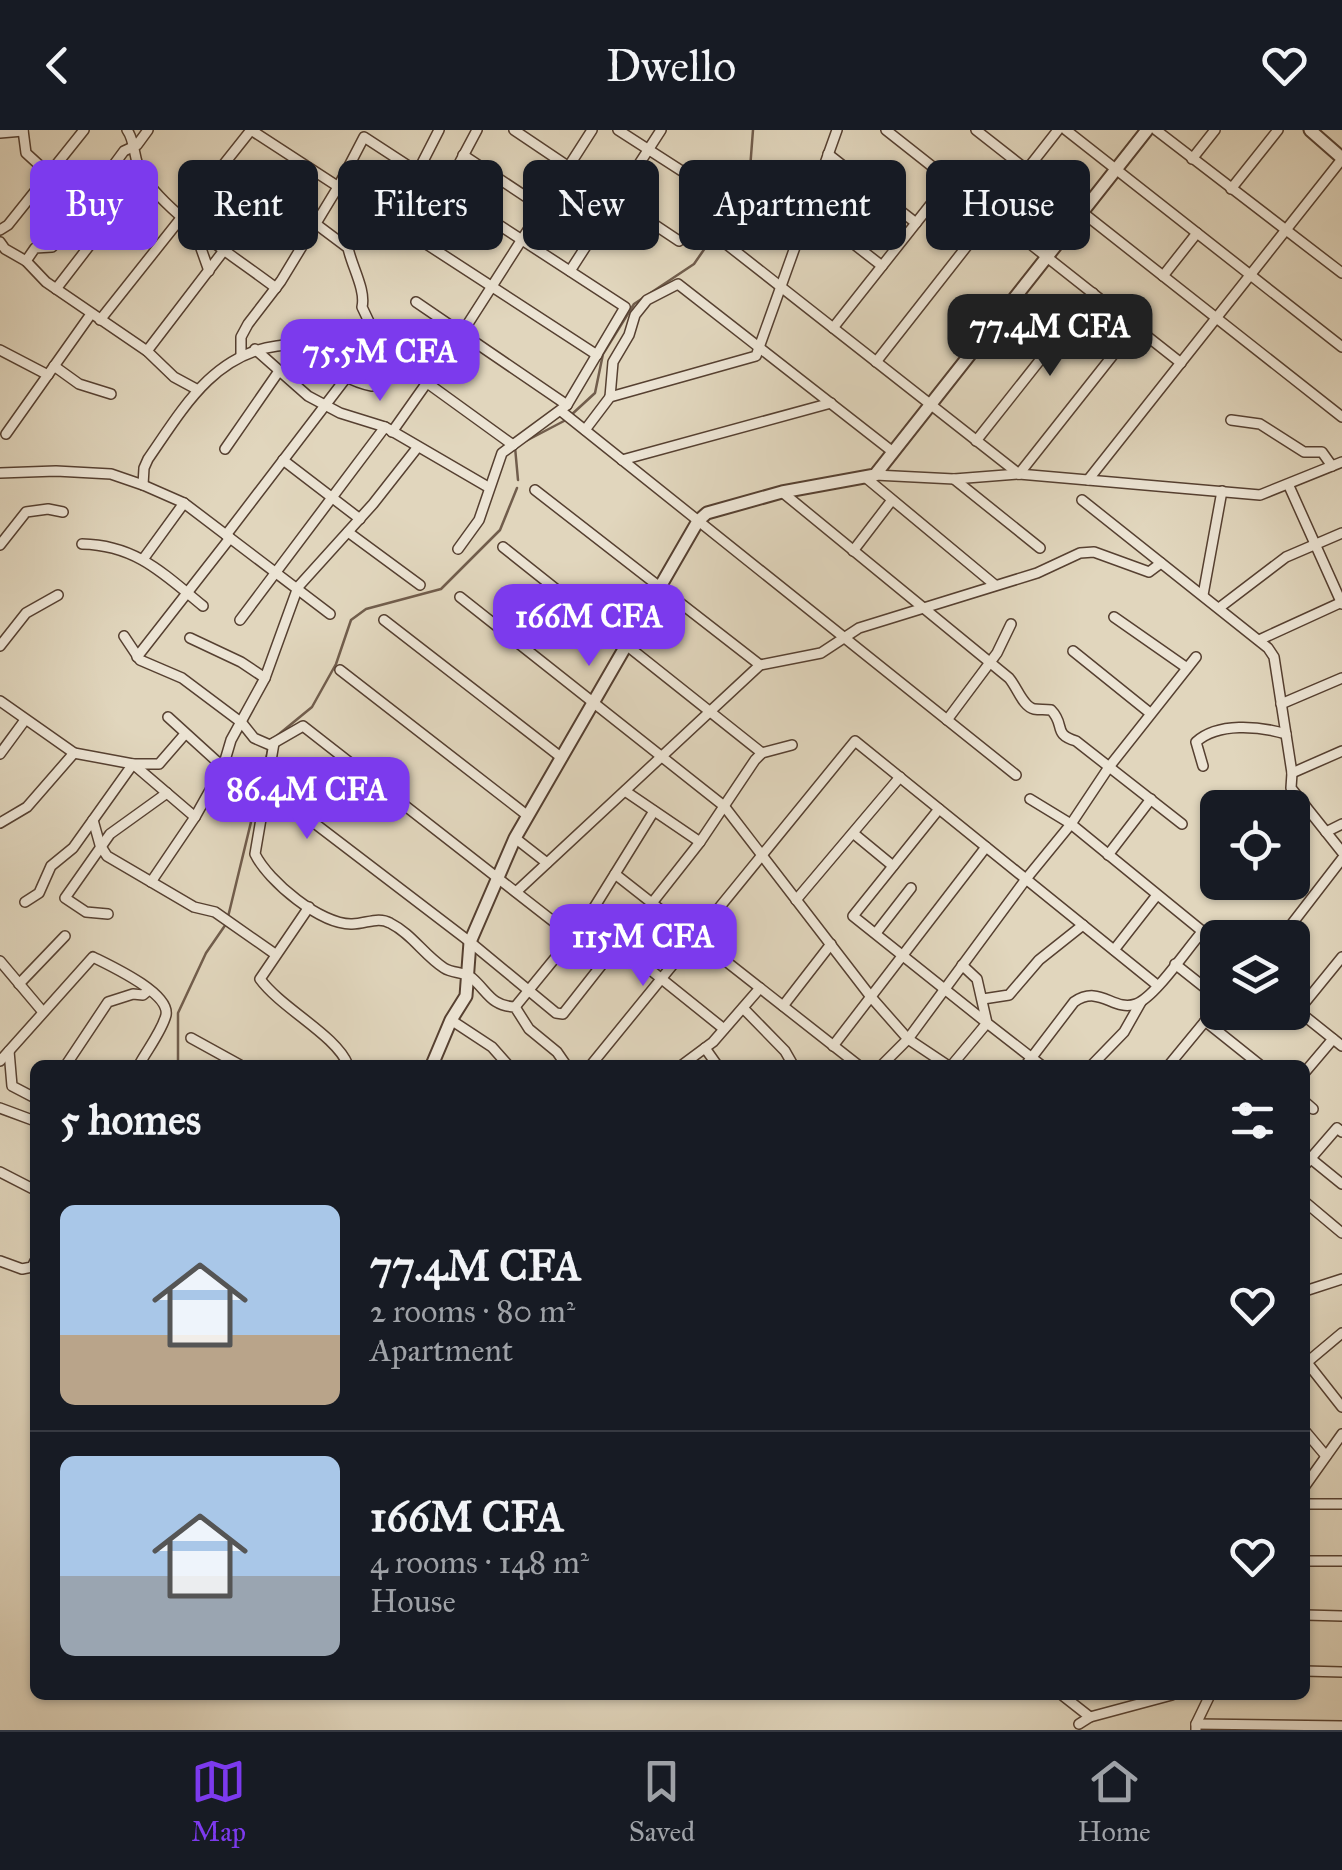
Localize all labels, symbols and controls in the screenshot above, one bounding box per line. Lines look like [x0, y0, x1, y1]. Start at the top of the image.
icon: back [30, 38, 85, 93]
text: Dwello [606, 38, 736, 93]
icon: heart [1257, 38, 1312, 93]
chip: Buy [30, 160, 158, 250]
chip: Rent [178, 160, 318, 250]
chip: Filters [338, 160, 503, 250]
chip: New [523, 160, 659, 250]
chip: Apartment [679, 160, 906, 250]
chip: House [926, 160, 1090, 250]
pin: 77.4M CFA [936, 294, 1164, 379]
text: 77.4M CFA [969, 307, 1131, 346]
pin: 75.5M CFA [266, 319, 494, 404]
text: 75.5M CFA [303, 332, 457, 371]
pin: 166M CFA [486, 584, 692, 669]
text: 166M CFA [515, 597, 663, 636]
pin: 86.4M CFA [193, 757, 421, 842]
text: 86.4M CFA [227, 770, 387, 809]
map controls [1200, 790, 1310, 1030]
button: locate [1200, 790, 1310, 900]
pin: 115M CFA [540, 904, 746, 989]
text: 115M CFA [572, 917, 714, 956]
button: layers [1200, 920, 1310, 1030]
icon: filters [1225, 1093, 1280, 1148]
text: 5 homes [60, 1094, 201, 1146]
text: 77.4M CFA [370, 1240, 581, 1292]
icon: home [140, 1245, 260, 1365]
icon: heart [1225, 1278, 1280, 1333]
text: 2 rooms · 80 m² [370, 1292, 575, 1331]
text: Apartment [370, 1331, 513, 1370]
text: 166M CFA [370, 1491, 564, 1543]
icon: home [140, 1496, 260, 1616]
icon: heart [1225, 1529, 1280, 1584]
text: 4 rooms · 148 m² [370, 1543, 589, 1582]
text: House [370, 1582, 456, 1621]
tab: Map [191, 1754, 246, 1849]
tab: Saved [629, 1754, 695, 1849]
tab: Home [1078, 1754, 1151, 1849]

